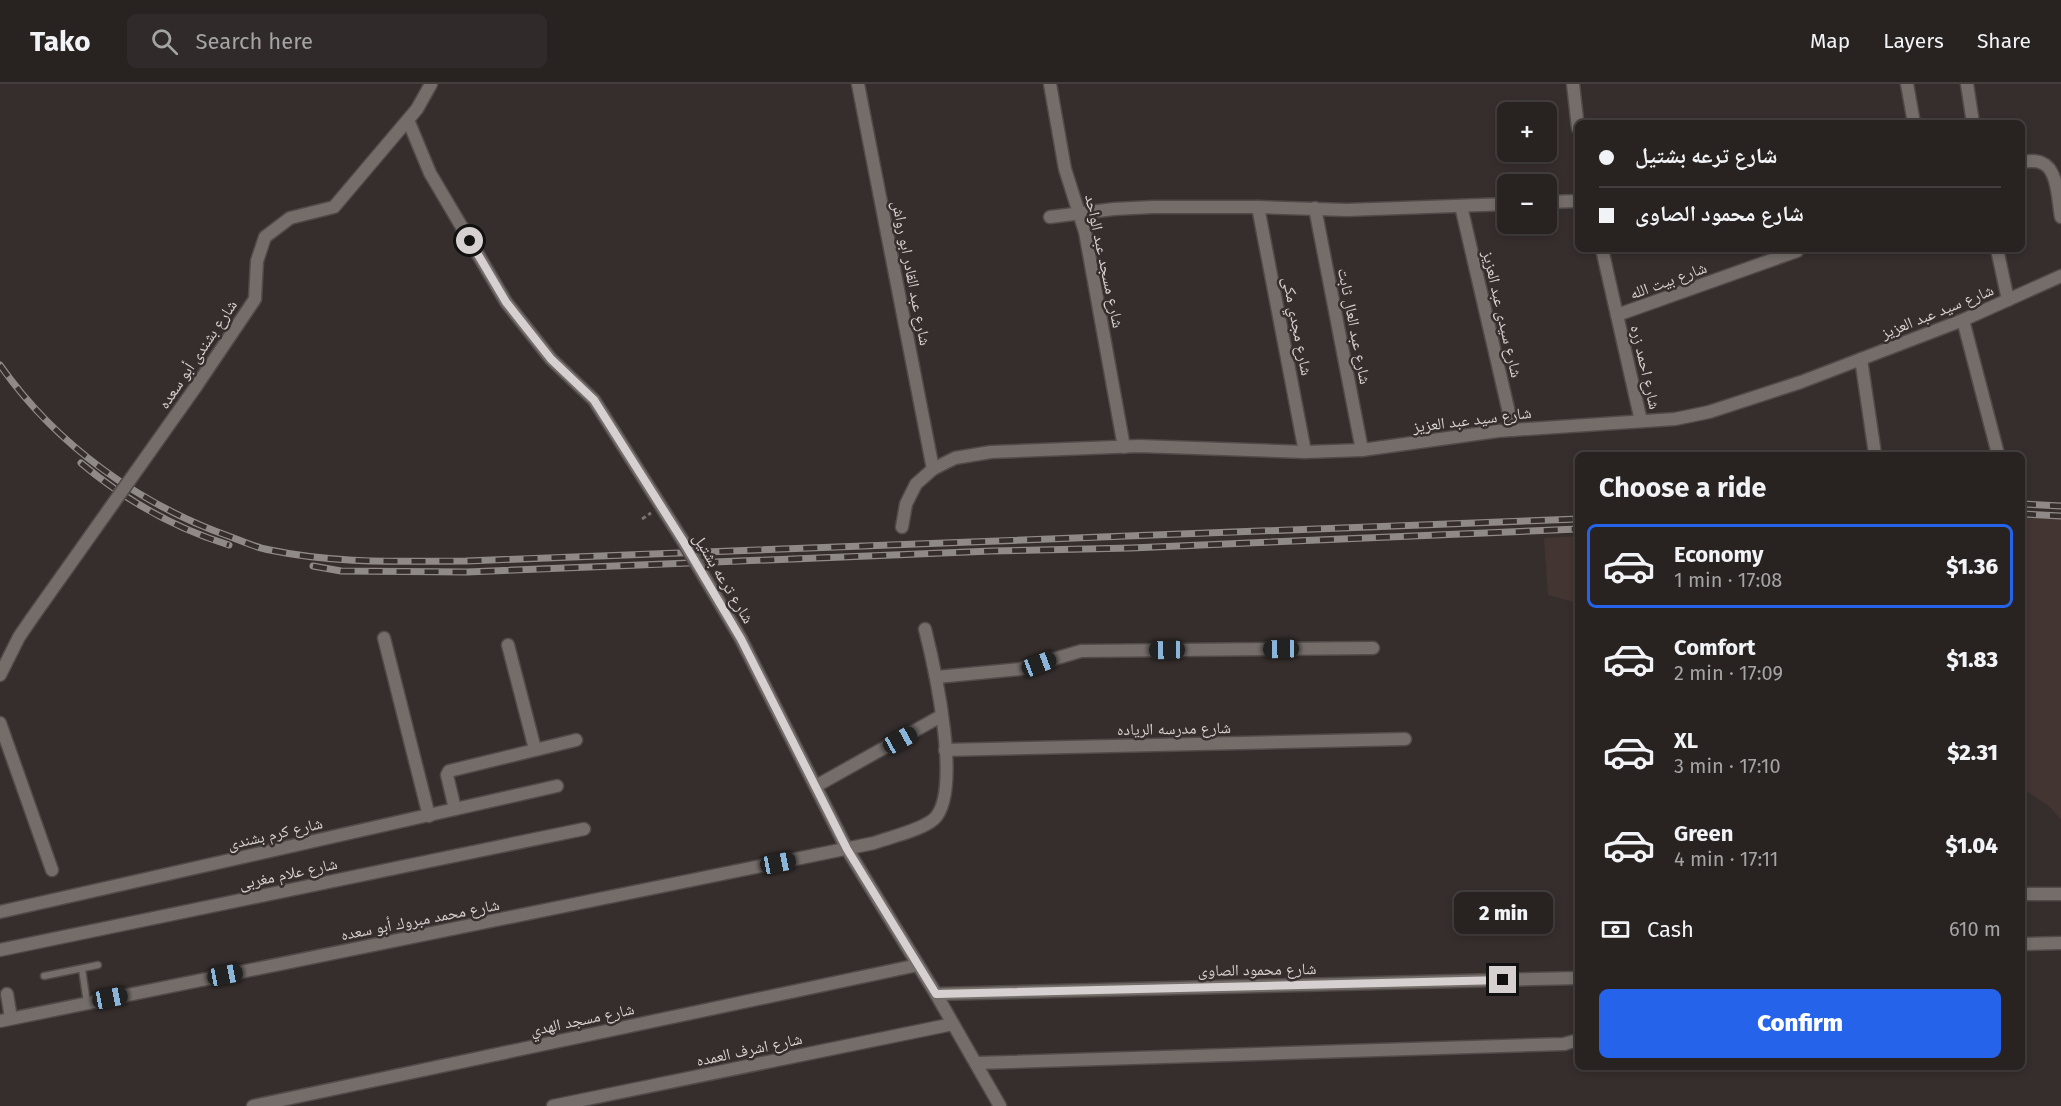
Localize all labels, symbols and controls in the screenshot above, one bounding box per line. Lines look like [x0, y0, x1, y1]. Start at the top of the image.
search box [127, 14, 547, 68]
text: Tako [30, 25, 91, 58]
icon: search [148, 25, 181, 58]
text: Search here [196, 28, 313, 55]
text: Map [1810, 28, 1850, 54]
text: Layers [1883, 28, 1944, 54]
text: Share [1977, 28, 2031, 54]
map controls [1497, 102, 1557, 234]
button: + [1497, 102, 1557, 162]
text: شارع ترعه بشتيل [1635, 142, 1777, 169]
button: − [1497, 174, 1557, 234]
street label: شارع مسجد عبد الواحد [1080, 193, 1128, 330]
street label: شارع عبد القادر ابو رواش [887, 199, 935, 347]
text: شارع محمود الصاوى [1635, 200, 1804, 227]
route start [456, 227, 483, 254]
street label: شارع سيدى عبد العزيز [1477, 248, 1526, 380]
street label: شارع بيت الله [1627, 258, 1710, 304]
street label: شارع عبد العال ثابت [1333, 266, 1375, 386]
street label: شارع مجدي مكى [1276, 275, 1316, 378]
street label: شارع سيد عبد العزيز [1877, 280, 1997, 344]
street label: شارع بشندى أبو سعده [154, 296, 242, 413]
street label: شارع احمد زره [1626, 323, 1664, 411]
street label: شارع سيد عبد العزيز [1411, 403, 1533, 437]
text: Choose a ride [1599, 472, 1766, 504]
street label: شارع ترعه بشتيل [688, 530, 758, 627]
icon: car [1602, 539, 1656, 593]
text: Economy [1674, 541, 1763, 568]
text: $1.36 [1946, 553, 1998, 580]
text: 1 min · 17:08 [1674, 568, 1782, 592]
icon: car [1602, 632, 1656, 686]
text: Comfort [1674, 634, 1755, 661]
car [1263, 640, 1299, 658]
car [1149, 641, 1185, 659]
text: $1.83 [1946, 646, 1998, 673]
car [1019, 649, 1059, 679]
text: 2 min · 17:09 [1674, 661, 1783, 685]
street label: شارع مدرسه الرياده [1117, 718, 1231, 740]
car [880, 723, 920, 757]
icon: car [1602, 725, 1656, 779]
text: XL [1674, 727, 1698, 754]
text: $2.31 [1947, 739, 1998, 766]
text: 3 min · 17:10 [1674, 754, 1781, 778]
street label: شارع كرم بشندى [226, 813, 325, 855]
icon: car [1602, 818, 1656, 872]
text: Green [1674, 820, 1733, 847]
text: $1.04 [1946, 832, 1998, 859]
text: 4 min · 17:11 [1674, 847, 1778, 871]
car [759, 851, 797, 875]
street label: شارع علام مغربى [237, 854, 339, 894]
callout: 2 min [1454, 893, 1552, 935]
street label: شارع محمد مبروك أبو سعده [339, 895, 501, 945]
text: 2 min [1479, 901, 1528, 925]
icon: cash [1599, 913, 1632, 946]
text: Cash [1647, 916, 1694, 943]
text: 610 m [1949, 917, 2001, 941]
street label: شارع محمود الصاوى [1198, 959, 1317, 981]
car [206, 963, 244, 987]
route end [1489, 966, 1516, 993]
car [91, 986, 129, 1010]
button: Confirm [1599, 989, 2001, 1058]
street label: شارع مسجد الهدي [528, 999, 636, 1043]
street label: شارع اشرف العمده [694, 1029, 804, 1071]

